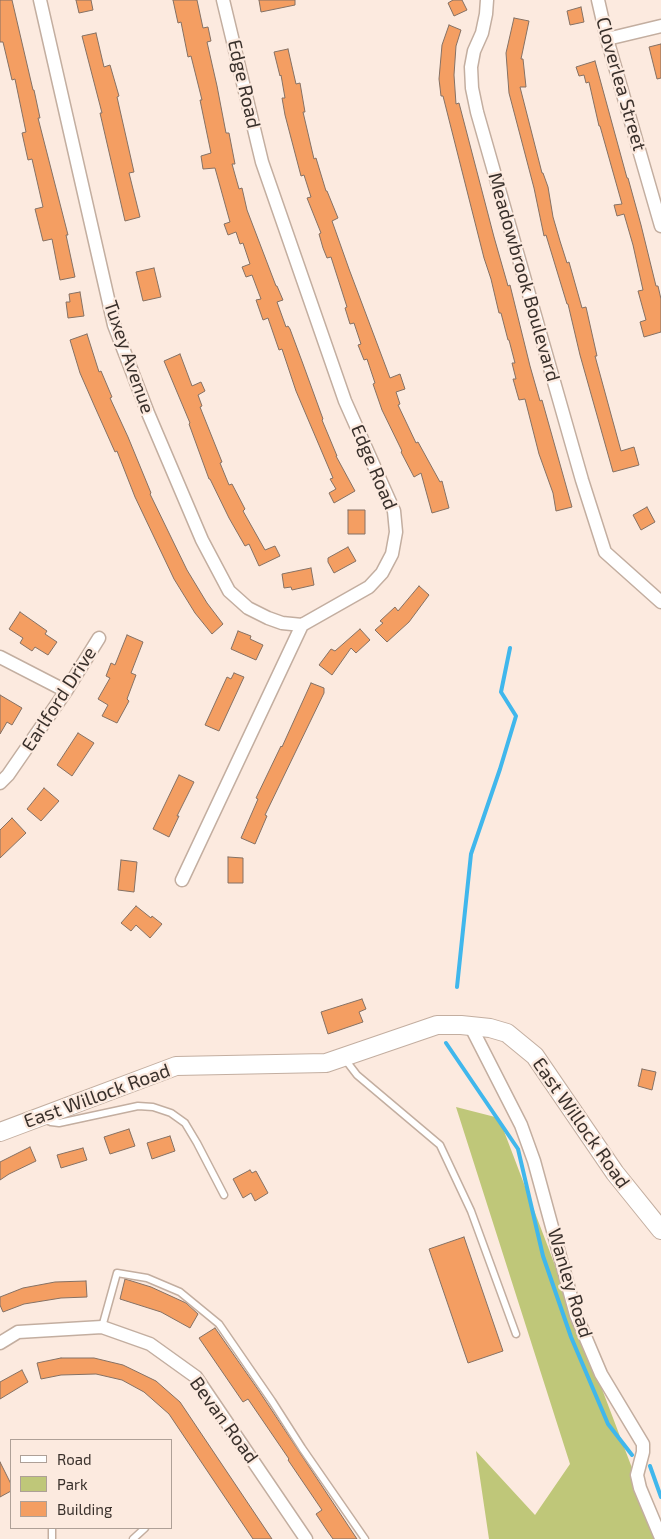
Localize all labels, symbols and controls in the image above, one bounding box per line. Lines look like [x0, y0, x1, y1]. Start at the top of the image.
street label: Cloverlea Street [591, 14, 651, 154]
street label: Edge Road [223, 37, 265, 131]
street label: Meadowbrook Boulevard [483, 170, 565, 384]
street label: Tuxey Avenue [99, 297, 159, 417]
street label: Edge Road [346, 421, 402, 513]
street label: Earlford Drive [17, 643, 101, 755]
street label: East Willock Road [528, 1053, 634, 1193]
street label: East Willock Road [21, 1059, 173, 1133]
street label: Wanley Road [543, 1226, 597, 1340]
street label: Bevan Road [185, 1372, 263, 1468]
legend [10, 1439, 172, 1529]
text: Road [57, 1450, 92, 1468]
text: Park [57, 1475, 88, 1493]
text: Building [57, 1500, 112, 1518]

